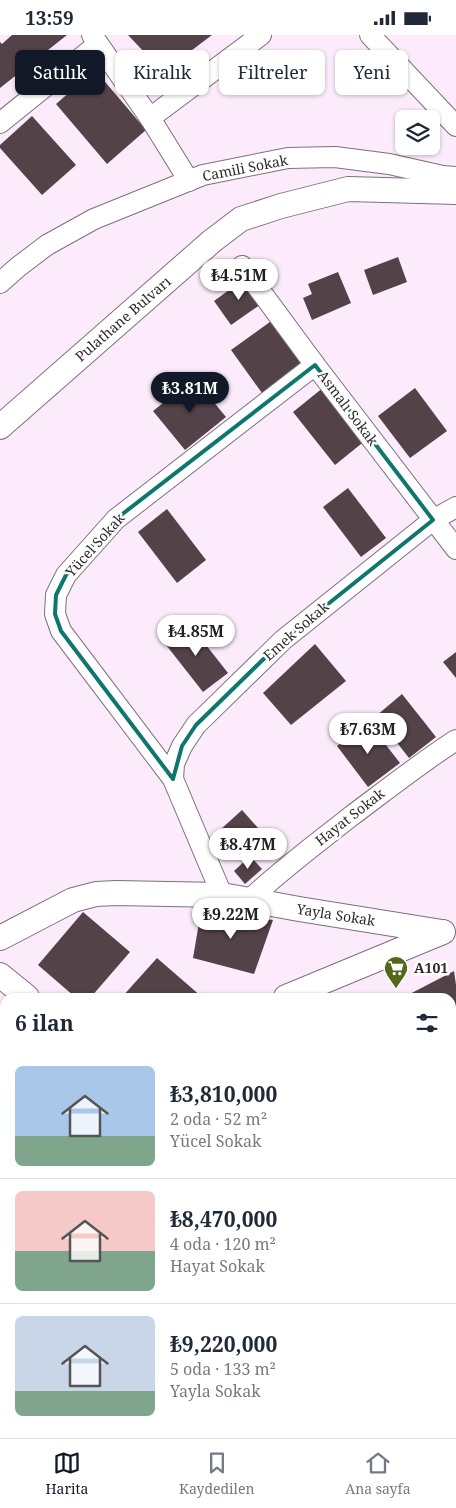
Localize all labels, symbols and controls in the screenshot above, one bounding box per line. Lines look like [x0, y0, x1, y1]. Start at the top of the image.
text: 13:59 [25, 5, 74, 31]
chip: Satılık [15, 50, 105, 95]
chip: Kiralık [115, 50, 209, 95]
chip: Filtreler [219, 50, 325, 95]
chip: Yeni [335, 50, 408, 95]
map controls [395, 110, 440, 155]
button: layers [395, 110, 440, 155]
street label: Camili Sokak [201, 150, 290, 185]
pin: ₺4.51M [198, 259, 280, 301]
text: ₺4.51M [211, 264, 267, 286]
street label: Pulathane Bulvarı [71, 271, 175, 365]
street label: Asmalı Sokak [314, 366, 383, 450]
pin: ₺3.81M [149, 371, 231, 414]
text: ₺3.81M [162, 377, 218, 399]
street label: Yücel Sokak [60, 508, 129, 581]
street label: Emek Sokak [259, 596, 333, 664]
pin: ₺4.85M [155, 615, 237, 657]
text: ₺4.85M [168, 620, 224, 642]
pin: ₺7.63M [327, 713, 409, 755]
text: ₺7.63M [340, 718, 396, 740]
street label: Hayat Sokak [311, 783, 389, 850]
pin: ₺8.47M [207, 827, 289, 870]
text: ₺8.47M [220, 833, 276, 855]
pin: ₺9.22M [190, 897, 272, 940]
street label: Yayla Sokak [294, 899, 377, 930]
text: ₺9.22M [203, 903, 259, 925]
supermarket icon: A101 [383, 955, 409, 989]
place label: A101 [414, 958, 448, 977]
text: 6 ilan [15, 1009, 74, 1037]
icon: filters [413, 1009, 441, 1037]
text: ₺3,810,000 [170, 1080, 277, 1108]
icon: home [55, 1086, 115, 1146]
text: 2 oda · 52 m² [170, 1108, 267, 1130]
text: Yücel Sokak [170, 1130, 261, 1152]
text: ₺8,470,000 [170, 1205, 277, 1233]
icon: home [55, 1211, 115, 1271]
text: 4 oda · 120 m² [170, 1233, 276, 1255]
text: Hayat Sokak [170, 1255, 265, 1277]
text: ₺9,220,000 [170, 1330, 277, 1358]
icon: home [55, 1336, 115, 1396]
text: 5 oda · 133 m² [170, 1358, 276, 1380]
text: Yayla Sokak [170, 1380, 261, 1402]
tab: Harita [45, 1449, 88, 1498]
tab: Kaydedilen [179, 1449, 254, 1498]
tab: Ana sayfa [345, 1449, 411, 1498]

